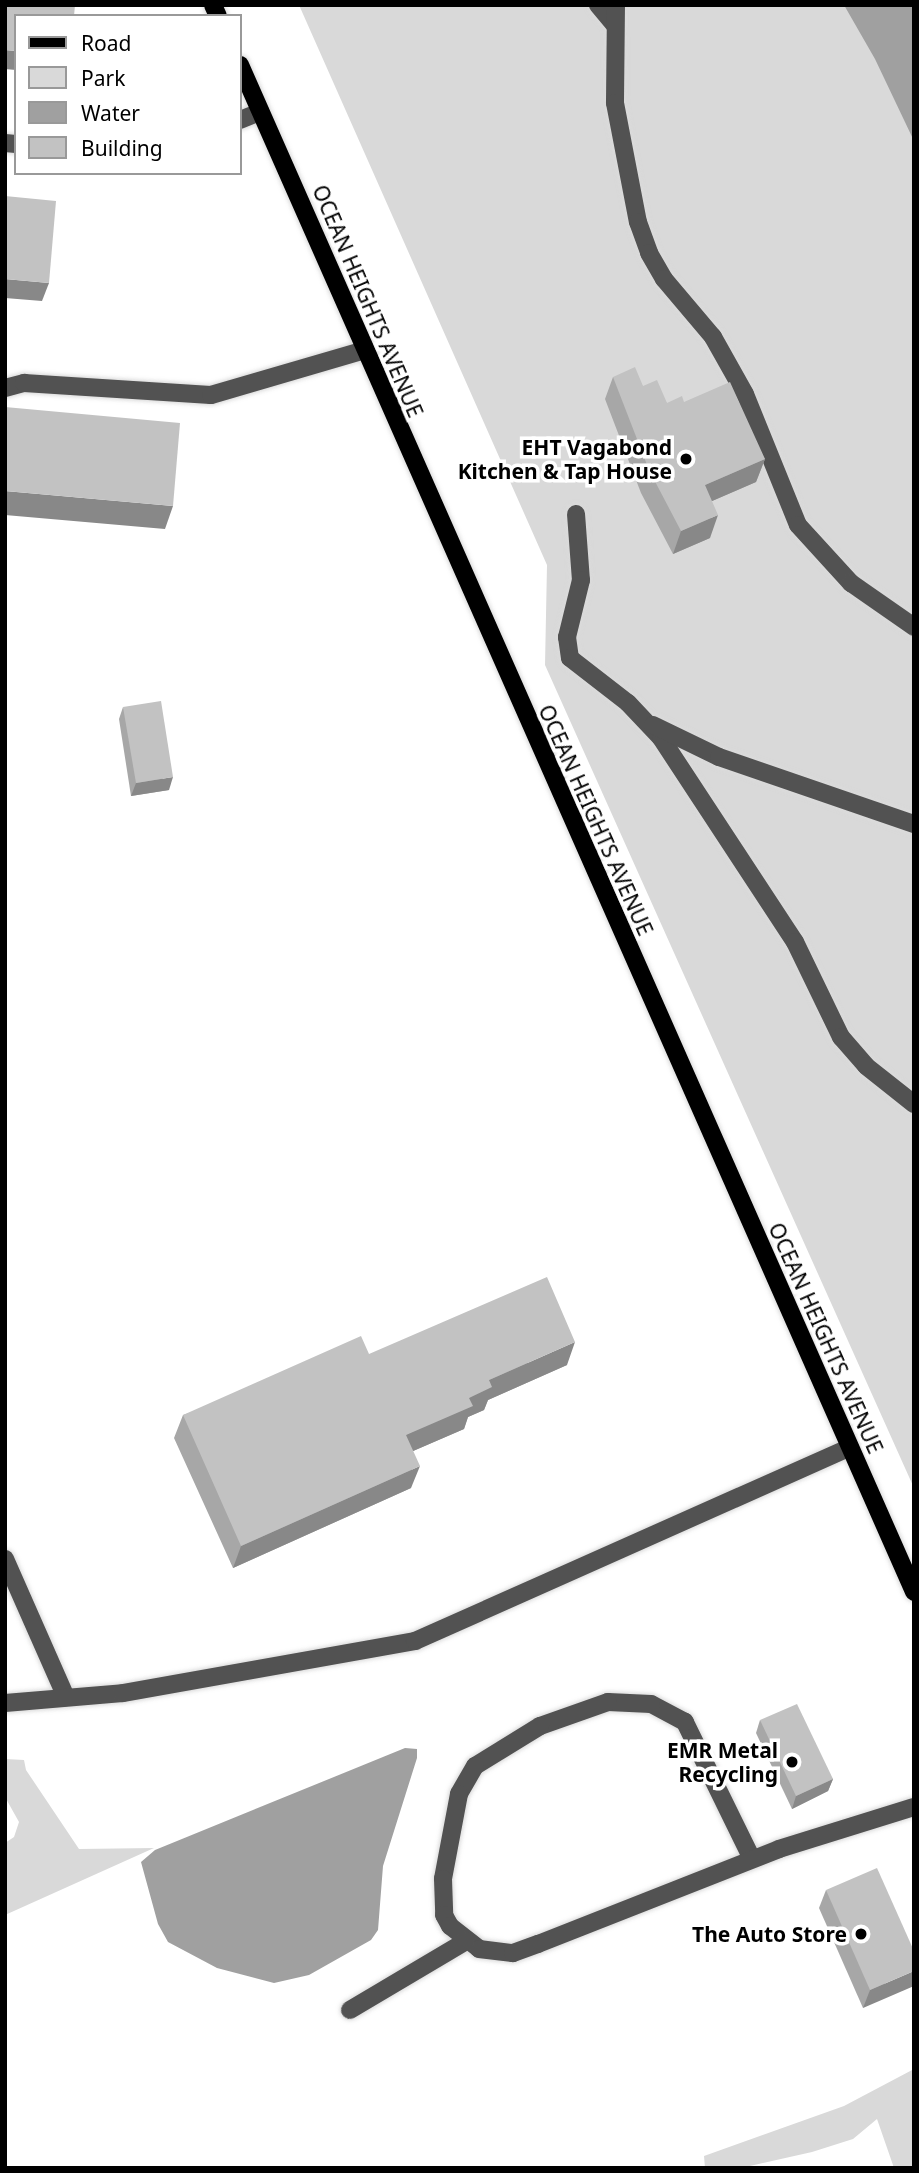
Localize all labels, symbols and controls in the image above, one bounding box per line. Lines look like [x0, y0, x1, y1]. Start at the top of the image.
legend [14, 14, 242, 175]
text: Road [81, 29, 131, 57]
text: Park [81, 64, 125, 92]
text: Water [81, 99, 140, 127]
text: Building [81, 134, 163, 162]
street label: OCEAN HEIGHTS AVENUE [308, 181, 428, 421]
place label: EHT Vagabond Kitchen & Tap House [458, 434, 672, 484]
marker: EHT Vagabond Kitchen & Tap House [678, 451, 694, 467]
street label: OCEAN HEIGHTS AVENUE [534, 701, 658, 939]
street label: OCEAN HEIGHTS AVENUE [764, 1219, 888, 1457]
place label: EMR Metal Recycling [667, 1737, 778, 1787]
marker: EMR Metal Recycling [784, 1754, 800, 1770]
place label: The Auto Store [692, 1921, 847, 1947]
marker: The Auto Store [853, 1926, 869, 1942]

